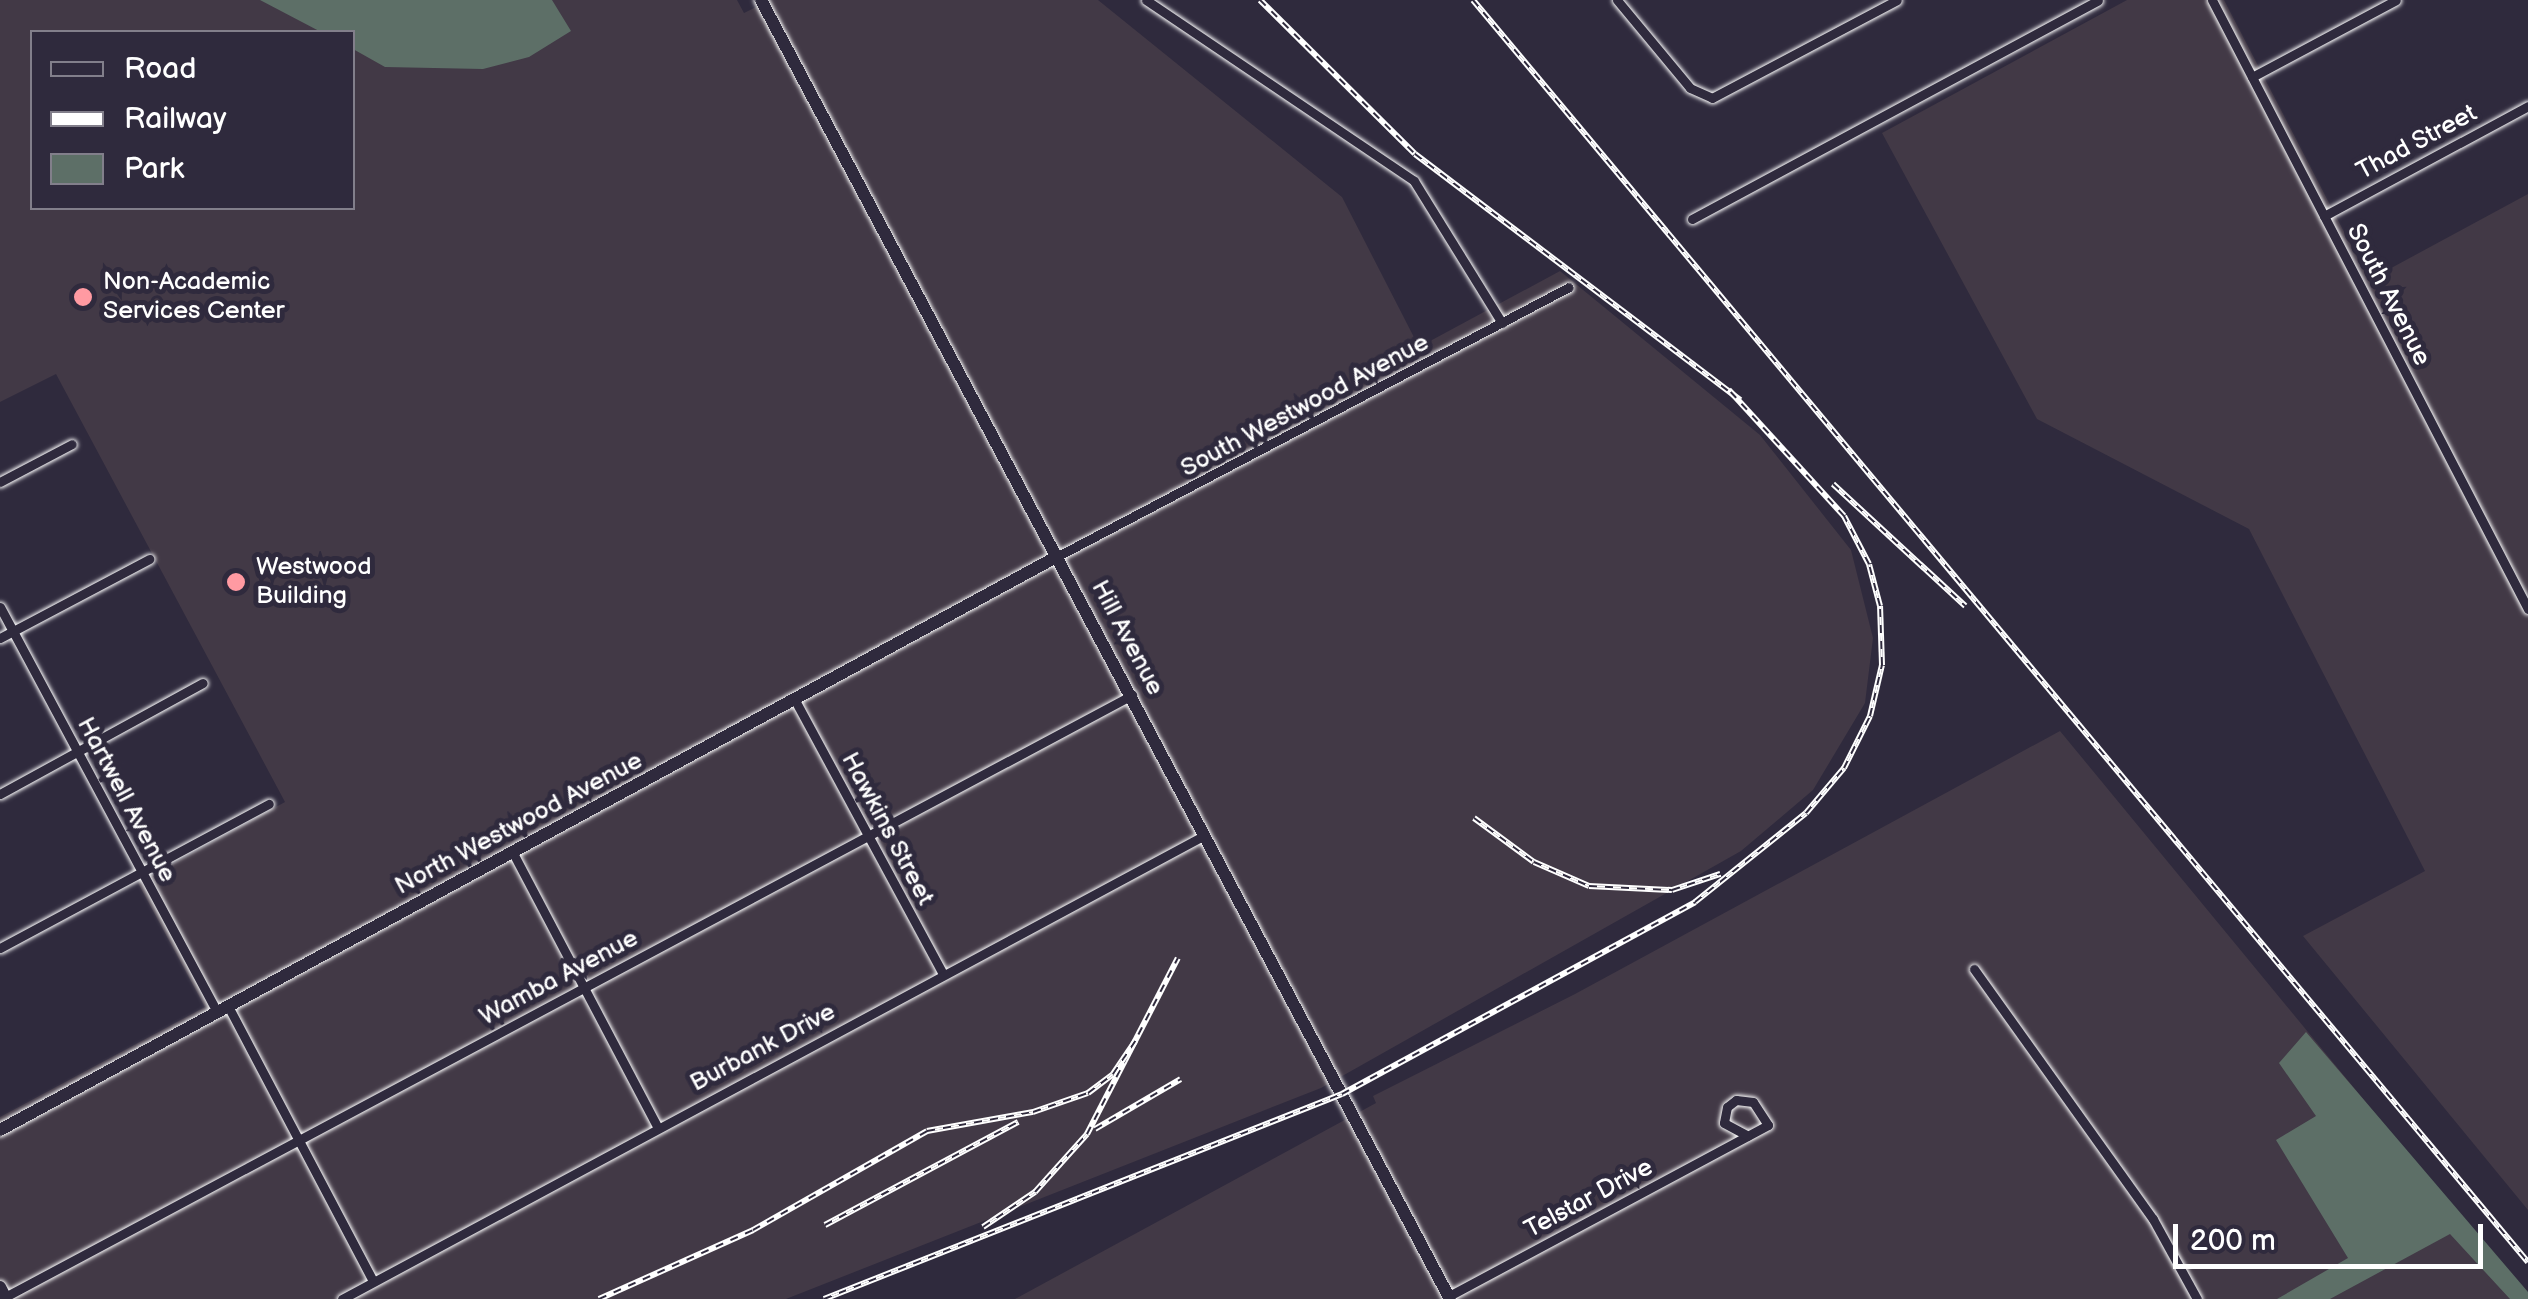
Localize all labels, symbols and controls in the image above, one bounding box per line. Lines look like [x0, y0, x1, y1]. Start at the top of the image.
legend [30, 30, 355, 210]
text: Road [124, 51, 197, 87]
street label: Thad Street [2352, 99, 2482, 187]
text: Railway [124, 101, 226, 137]
text: Park [124, 151, 184, 187]
street label: South Avenue [2339, 219, 2437, 371]
place label: Non-Academic Services Center [103, 268, 285, 327]
marker: Non-Academic Services Center [72, 286, 94, 308]
street label: South Westwood Avenue [1175, 328, 1435, 484]
place label: Westwood Building [256, 553, 372, 612]
marker: Westwood Building [225, 571, 247, 593]
street label: Hill Avenue [1084, 575, 1170, 701]
street label: Hartwell Avenue [70, 712, 182, 888]
street label: North Westwood Avenue [390, 746, 648, 902]
street label: Hawkins Street [834, 747, 940, 911]
street label: Wamba Avenue [475, 924, 643, 1032]
street label: Burbank Drive [685, 997, 841, 1099]
street label: Telstar Drive [1520, 1153, 1658, 1245]
scale bar [2178, 1204, 2488, 1266]
text: 200 m [2190, 1223, 2276, 1259]

